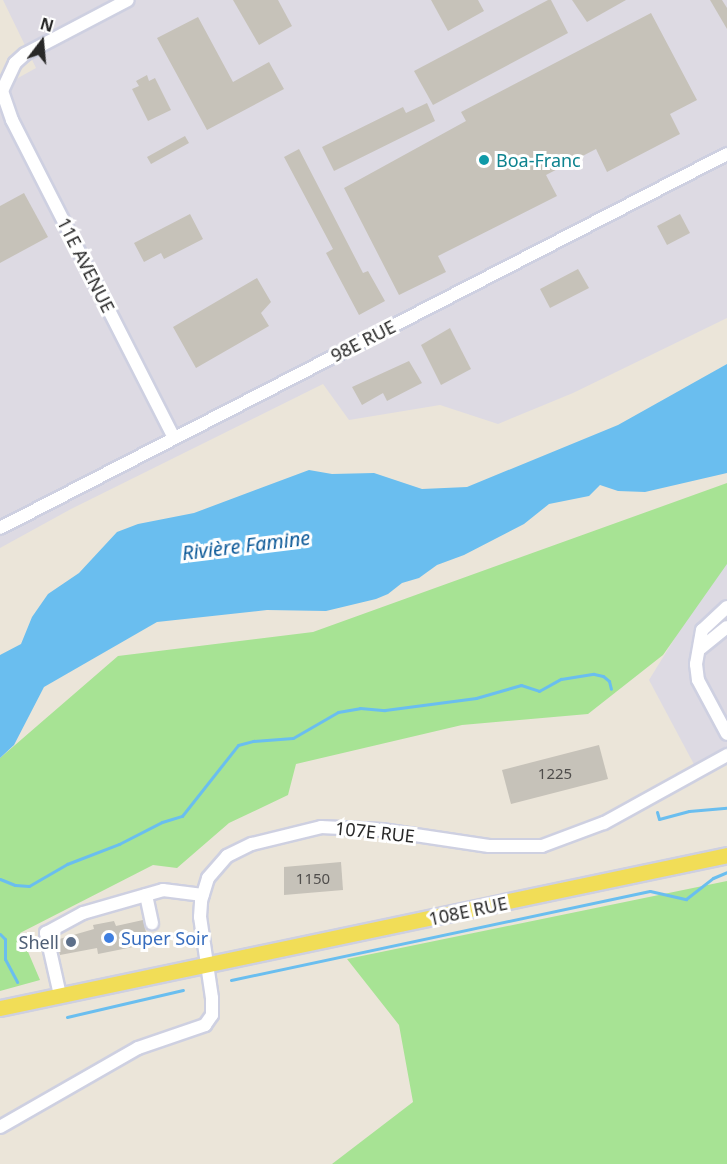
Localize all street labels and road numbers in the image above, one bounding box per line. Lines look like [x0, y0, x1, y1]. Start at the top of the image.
street label: 11E AVENUE [53, 214, 119, 316]
street label: 98E RUE [327, 316, 399, 366]
street label: 107E RUE [334, 817, 416, 847]
street label: 108E RUE [427, 892, 509, 930]

